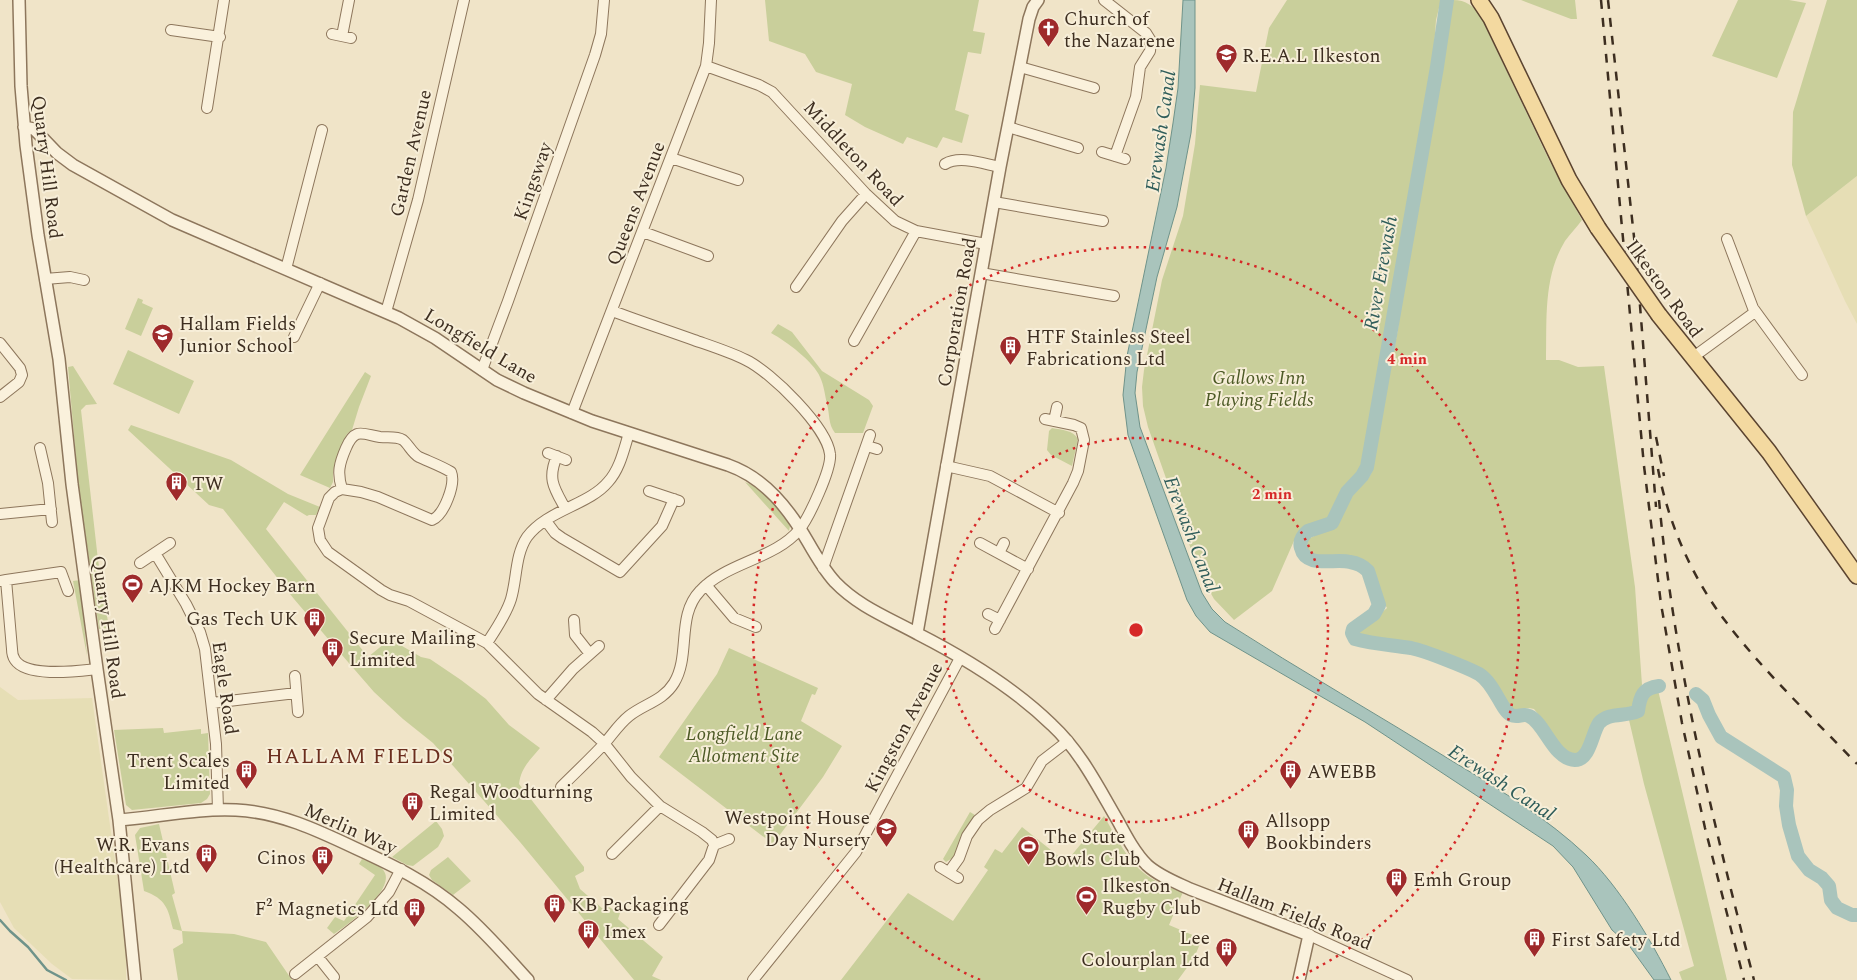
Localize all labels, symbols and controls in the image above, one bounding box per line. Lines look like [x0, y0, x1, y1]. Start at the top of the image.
place label: Church of the Nazarene [1064, 5, 1175, 56]
church icon: Church of the Nazarene [1036, 17, 1060, 48]
place label: R.E.A.L Ilkeston [1242, 42, 1381, 71]
school or university icon: R.E.A.L Ilkeston [1214, 43, 1238, 74]
water label: Erewash Canal [1138, 68, 1184, 194]
street label: Garden Avenue [383, 87, 440, 220]
street label: Quarry Hill Road [23, 94, 70, 241]
street label: Middleton Road [796, 94, 910, 214]
street label: Kingsway [506, 137, 561, 225]
street label: Queens Avenue [599, 137, 673, 270]
water label: River Erewash [1356, 213, 1406, 333]
street label: Ilkeston Road [1618, 233, 1710, 344]
street label: Corporation Road [930, 235, 985, 389]
street label: Longfield Lane [418, 301, 542, 392]
place label: Hallam Fields Junior School [179, 310, 296, 361]
school or university icon: Hallam Fields Junior School [151, 322, 175, 353]
place label: HTF Stainless Steel Fabrications Ltd [1026, 323, 1191, 374]
building icon: HTF Stainless Steel Fabrications Ltd [998, 335, 1022, 366]
text: 4 min [1387, 348, 1427, 371]
park label: Gallows Inn Playing Fields [1204, 364, 1314, 415]
place label: TW [192, 470, 224, 499]
building icon: TW [164, 471, 188, 502]
water label: Erewash Canal [1155, 472, 1227, 597]
text: 2 min [1252, 483, 1292, 506]
street label: Quarry Hill Road [83, 554, 132, 701]
place label: AJKM Hockey Barn [149, 572, 316, 601]
sports icon: AJKM Hockey Barn [121, 573, 145, 604]
place label: Gas Tech UK [186, 605, 298, 634]
building icon: Gas Tech UK [302, 606, 326, 637]
centre of rings [1127, 621, 1145, 639]
place label: Secure Mailing Limited [349, 624, 476, 675]
building icon: Secure Mailing Limited [321, 636, 345, 667]
street label: Eagle Road [204, 640, 245, 737]
street label: Kingston Avenue [858, 657, 951, 798]
park label: Longfield Lane Allotment Site [685, 720, 803, 771]
water label: Erewash Canal [1442, 737, 1561, 829]
district label: HALLAM FIELDS [266, 741, 454, 773]
place label: Trent Scales Limited [127, 747, 230, 798]
place label: AWEBB [1307, 758, 1377, 787]
building icon: Trent Scales Limited [234, 759, 258, 790]
building icon: AWEBB [1279, 759, 1303, 790]
place label: Regal Woodturning Limited [429, 778, 593, 829]
building icon: Regal Woodturning Limited [401, 790, 425, 821]
street label: Merlin Way [299, 796, 402, 863]
place label: Westpoint House Day Nursery [724, 804, 871, 855]
place label: Allsopp Bookbinders [1265, 807, 1372, 858]
school or university icon: Westpoint House Day Nursery [874, 816, 898, 847]
building icon: Allsopp Bookbinders [1237, 819, 1261, 850]
place label: The Stute Bowls Club [1044, 823, 1140, 874]
place label: W.R. Evans (Healthcare) Ltd [54, 831, 190, 882]
sports icon: The Stute Bowls Club [1016, 835, 1040, 866]
building icon: W.R. Evans (Healthcare) Ltd [194, 843, 218, 874]
place label: Cinos [257, 844, 306, 873]
building icon: Cinos [310, 845, 334, 876]
place label: Emh Group [1413, 866, 1511, 895]
building icon: Emh Group [1385, 867, 1409, 898]
street label: Hallam Fields Road [1213, 870, 1376, 959]
place label: Ilkeston Rugby Club [1102, 872, 1201, 923]
sports icon: Ilkeston Rugby Club [1074, 884, 1098, 915]
place label: KB Packaging [571, 891, 689, 920]
building icon: KB Packaging [543, 892, 567, 923]
place label: F² Magnetics Ltd [255, 895, 399, 924]
building icon: F² Magnetics Ltd [403, 896, 427, 927]
place label: Imex [604, 918, 646, 947]
building icon: Imex [576, 919, 600, 950]
place label: Lee Colourplan Ltd [1081, 924, 1210, 975]
place label: First Safety Ltd [1551, 926, 1681, 955]
building icon: First Safety Ltd [1523, 927, 1547, 958]
building icon: Lee Colourplan Ltd [1214, 936, 1238, 967]

